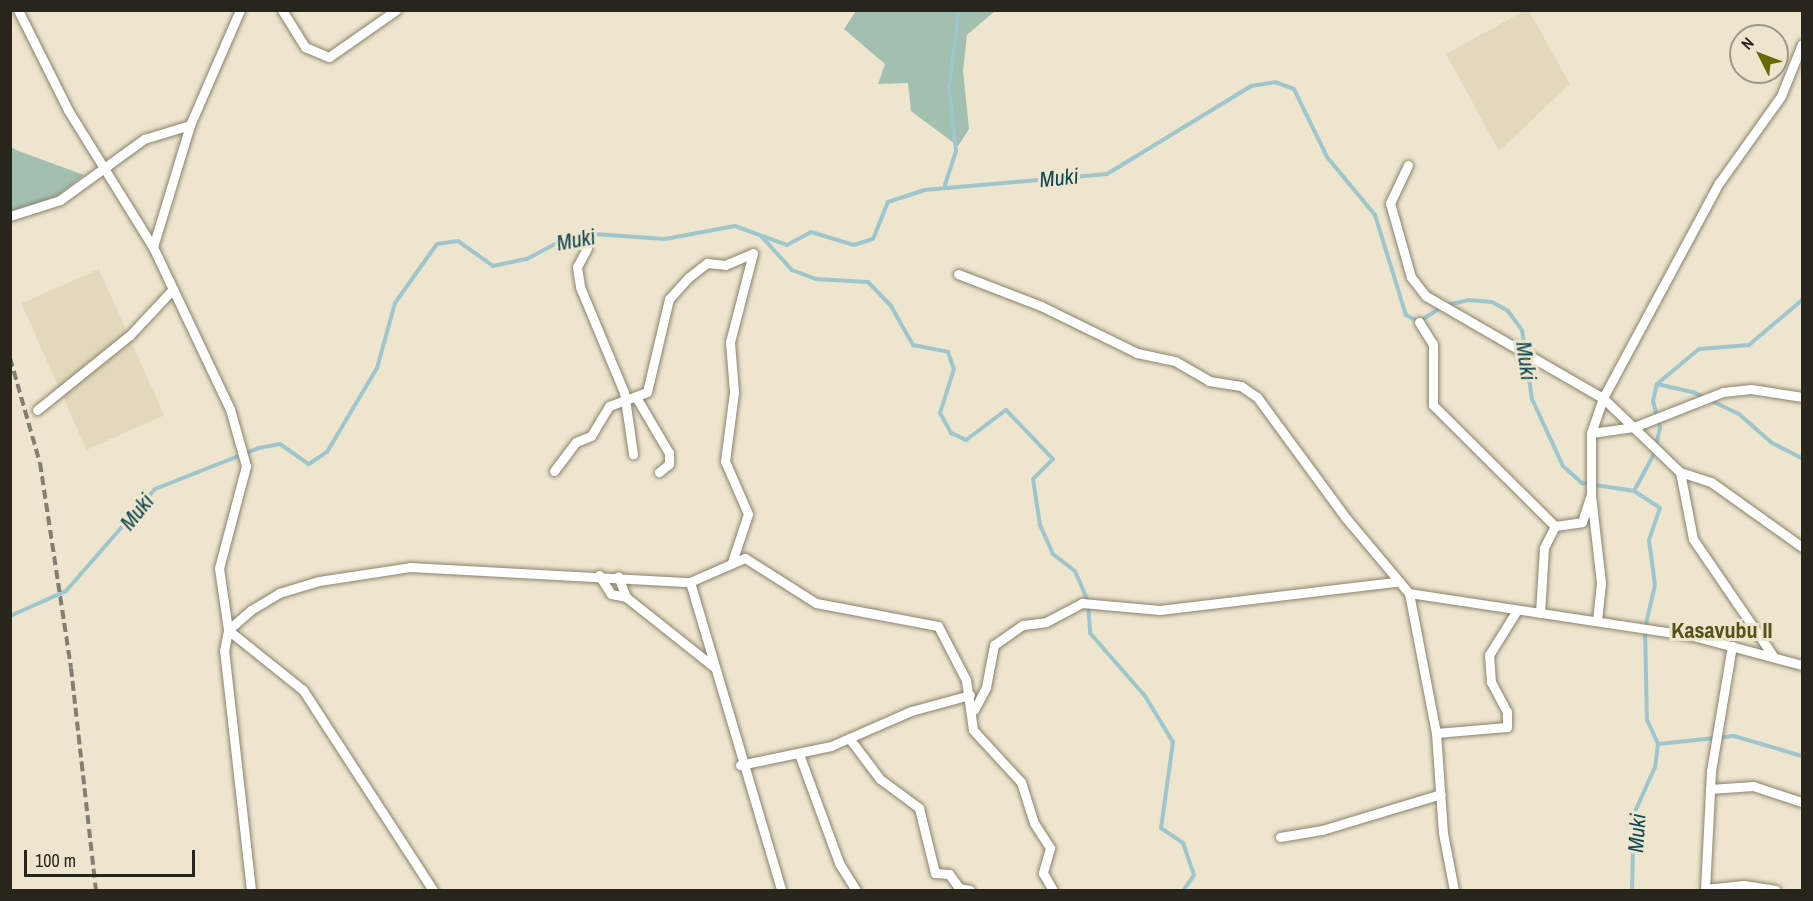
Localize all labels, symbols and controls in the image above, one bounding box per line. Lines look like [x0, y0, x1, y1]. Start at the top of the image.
north arrow [1729, 24, 1789, 84]
text: N [1736, 32, 1758, 54]
water label: Muki [1038, 163, 1080, 193]
water label: Muki [554, 224, 598, 256]
water label: Muki [1510, 340, 1542, 382]
water label: Muki [114, 489, 160, 535]
district label: Kasavubu II [1671, 618, 1773, 644]
water label: Muki [1622, 813, 1652, 853]
scale bar [27, 838, 198, 876]
text: 100 m [35, 848, 76, 873]

